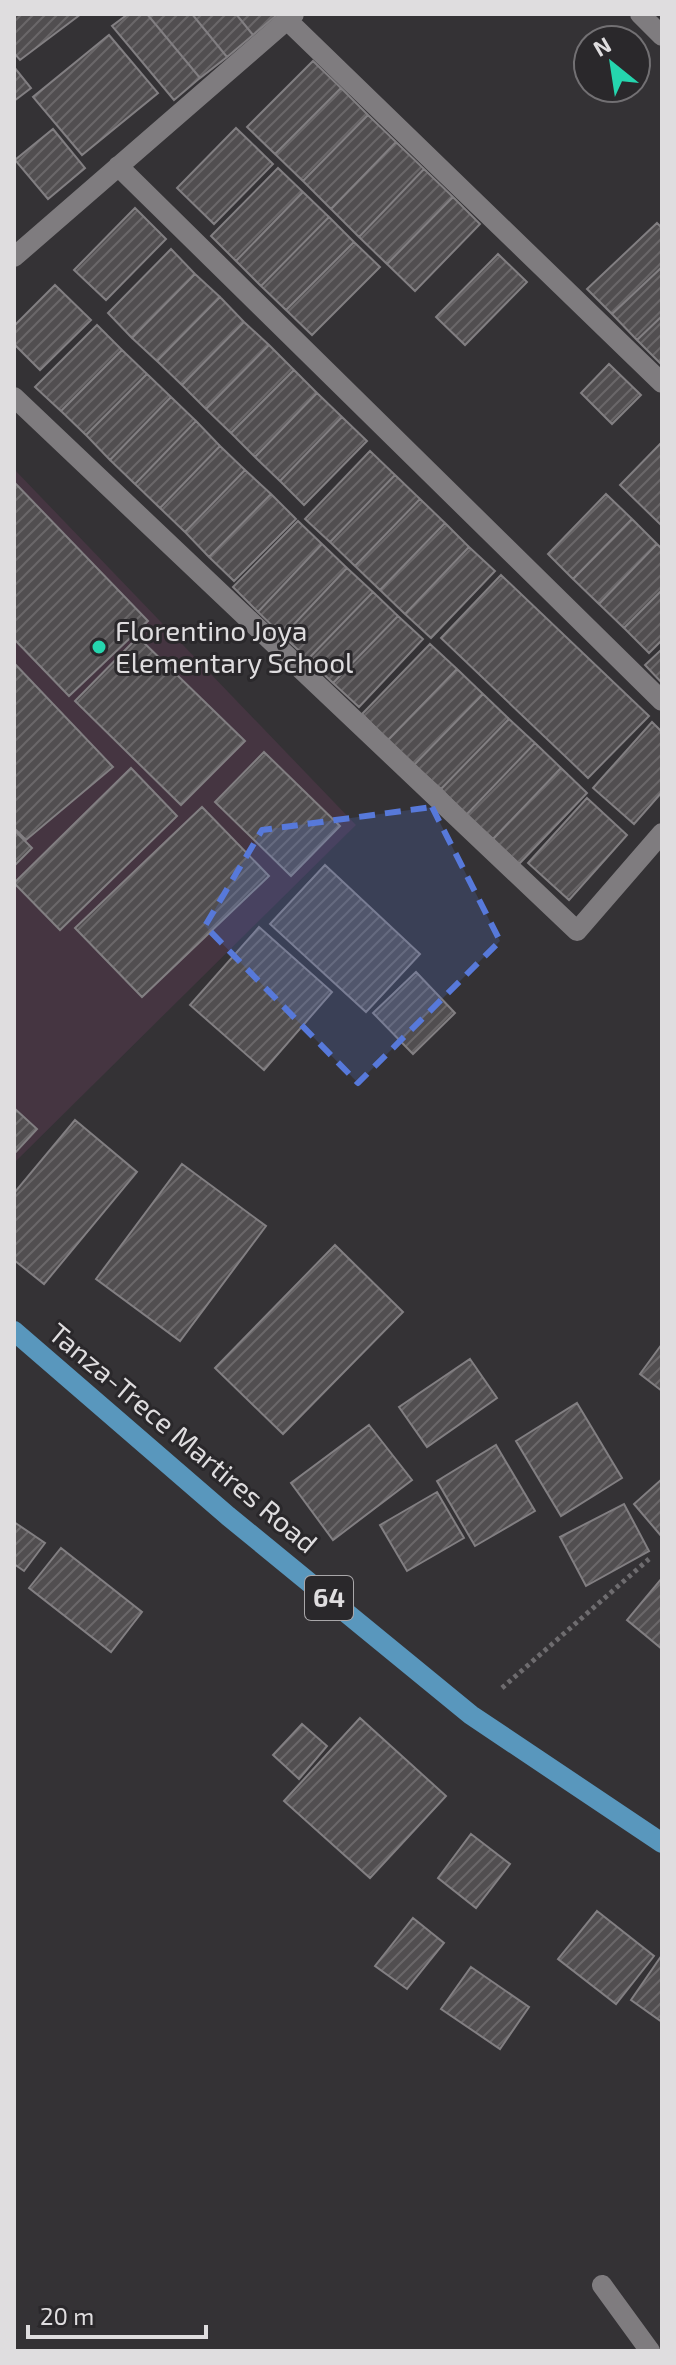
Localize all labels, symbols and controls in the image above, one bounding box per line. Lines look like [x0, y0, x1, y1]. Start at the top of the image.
north arrow [572, 24, 652, 104]
text: N [588, 31, 615, 61]
place label: Florentino Joya Elementary School [115, 613, 354, 679]
marker: Florentino Joya Elementary School [90, 638, 108, 656]
street label: Tanza-Trece Martires Road [43, 1315, 325, 1560]
road number: 64 [305, 1576, 353, 1620]
scale bar [28, 2289, 206, 2339]
text: 20 m [40, 2301, 94, 2330]

